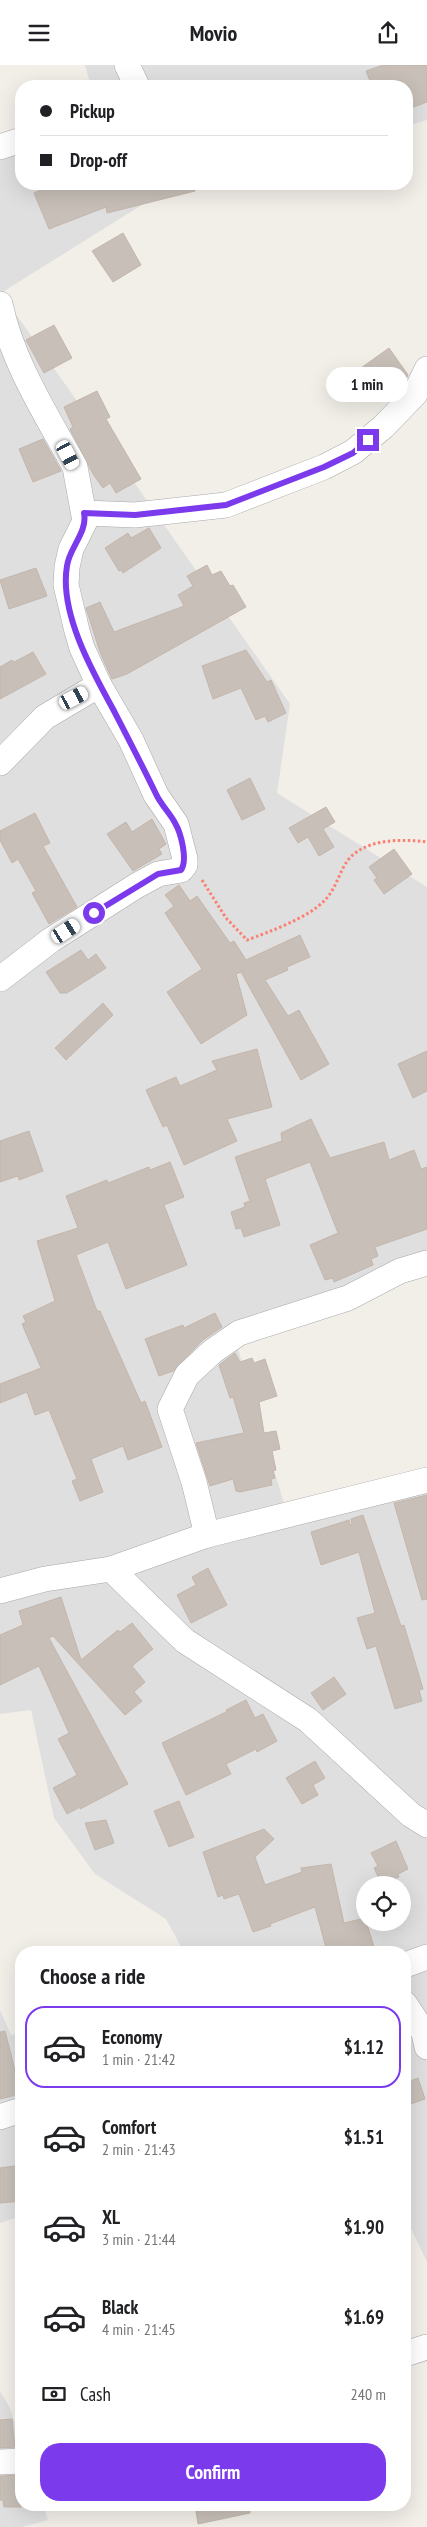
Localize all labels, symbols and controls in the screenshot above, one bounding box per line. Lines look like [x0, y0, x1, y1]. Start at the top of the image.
icon: menu [25, 19, 53, 47]
text: Movio [190, 19, 237, 47]
icon: share [374, 19, 402, 47]
text: Pickup [70, 99, 115, 123]
text: Drop-off [70, 148, 127, 172]
callout: 1 min [327, 367, 409, 403]
text: 1 min [351, 374, 383, 394]
route end [357, 429, 379, 451]
car [54, 438, 81, 472]
car [57, 684, 90, 712]
route start [83, 902, 105, 924]
car [49, 917, 82, 945]
map controls [356, 1876, 411, 1931]
button: locate [356, 1876, 411, 1931]
text: Choose a ride [40, 1962, 145, 1990]
icon: car [42, 2025, 87, 2070]
text: Economy [102, 2025, 162, 2049]
text: $1.12 [344, 2035, 384, 2059]
text: 1 min · 21:42 [102, 2049, 176, 2069]
icon: car [42, 2115, 87, 2160]
text: Comfort [102, 2115, 156, 2139]
text: $1.51 [344, 2125, 384, 2149]
text: 2 min · 21:43 [102, 2139, 176, 2159]
icon: car [42, 2205, 87, 2250]
text: XL [102, 2205, 120, 2229]
text: $1.90 [344, 2215, 384, 2239]
text: 3 min · 21:44 [102, 2229, 176, 2249]
icon: car [42, 2295, 87, 2340]
text: Black [102, 2295, 138, 2319]
text: $1.69 [344, 2305, 384, 2329]
text: 4 min · 21:45 [102, 2319, 176, 2339]
icon: cash [40, 2380, 68, 2408]
text: Cash [80, 2382, 111, 2406]
text: 240 m [351, 2384, 386, 2404]
button: Confirm [40, 2443, 386, 2501]

